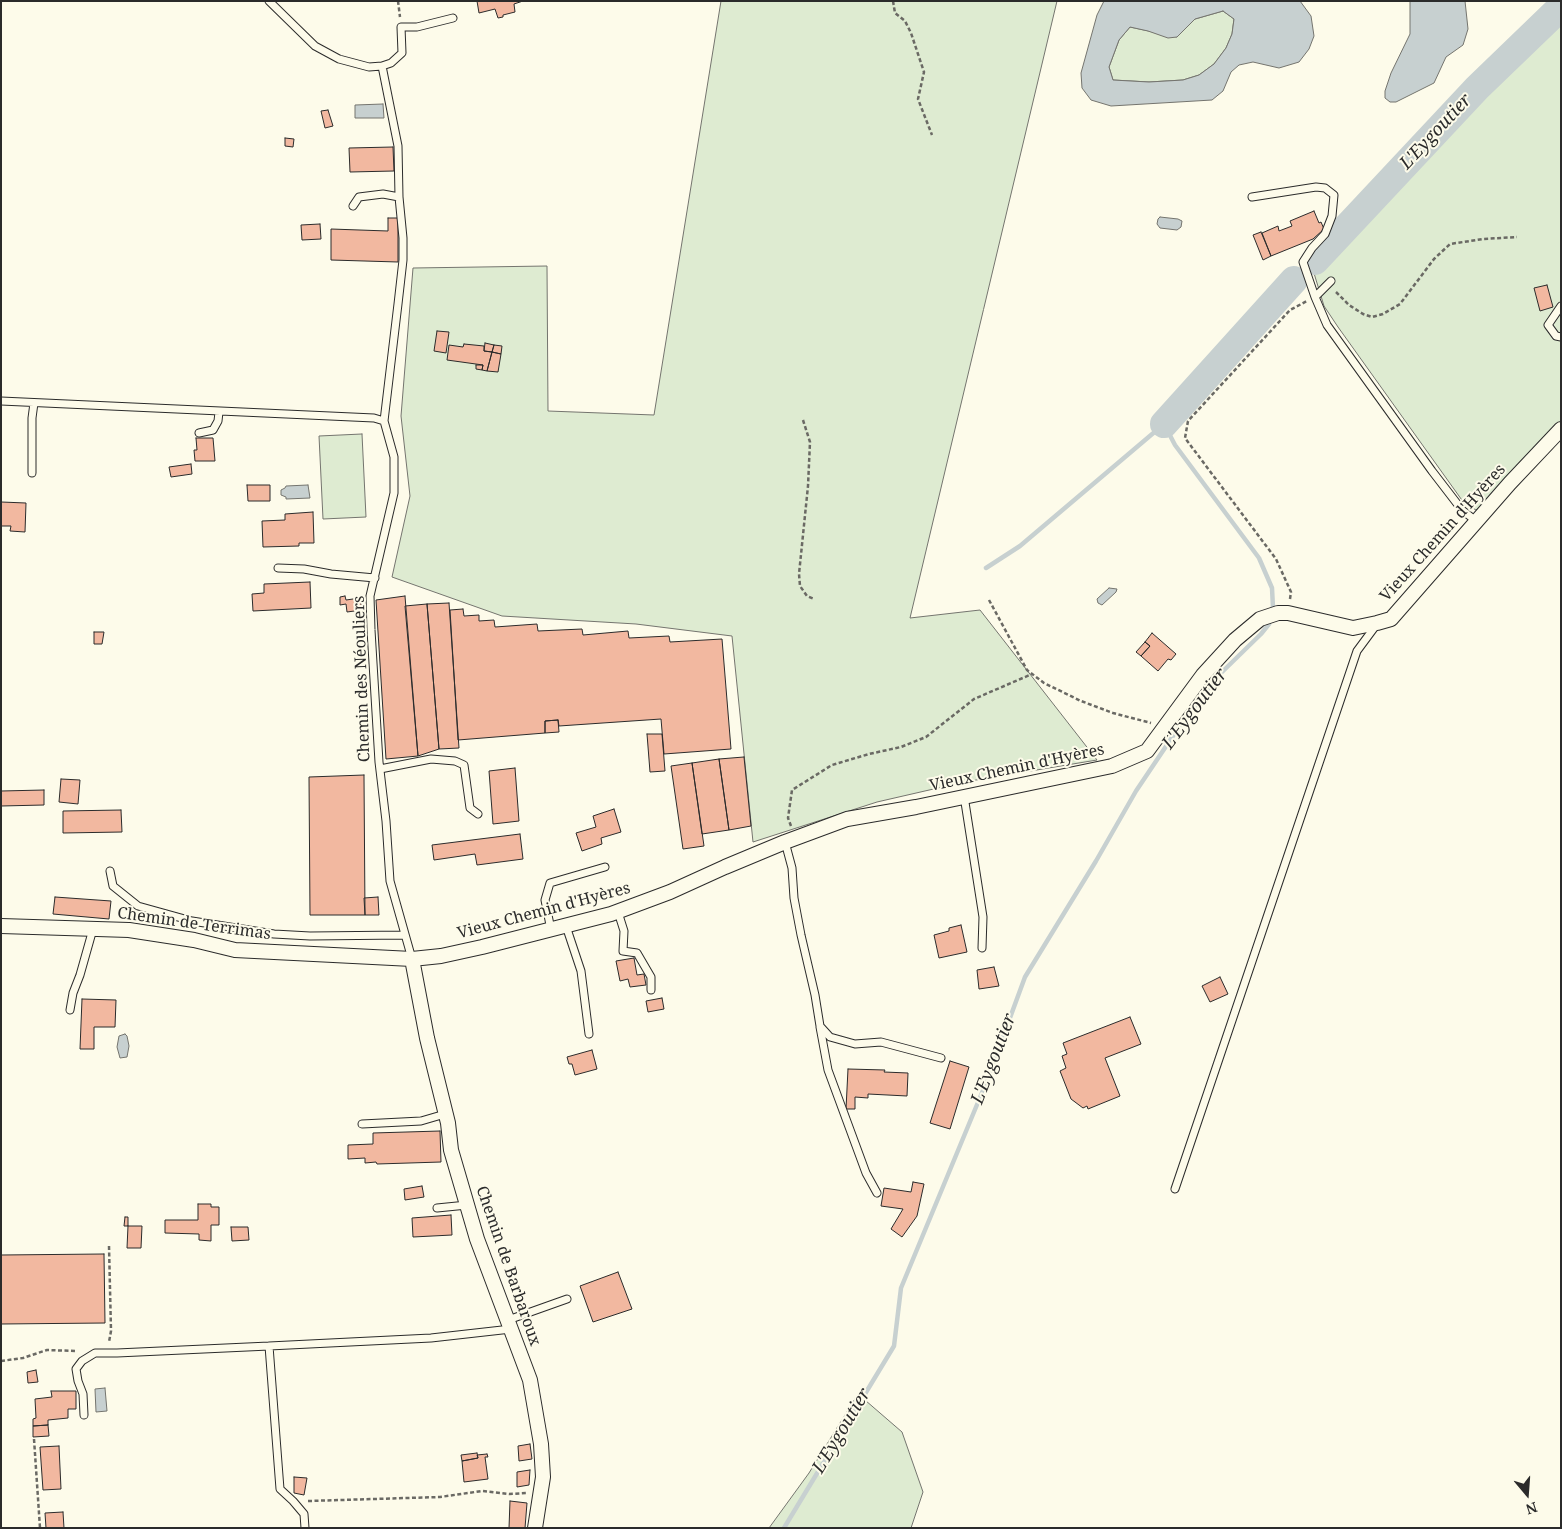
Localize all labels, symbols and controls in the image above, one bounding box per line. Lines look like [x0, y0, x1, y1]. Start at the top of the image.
water label: L'Eygoutier [1396, 90, 1476, 174]
street label: Vieux Chemin d'Hyères [1376, 460, 1510, 606]
street label: Chemin des Néouliers [349, 595, 375, 763]
water label: L'Eygoutier [1158, 664, 1232, 754]
street label: Vieux Chemin d'Hyères [928, 740, 1106, 796]
street label: Vieux Chemin d'Hyères [455, 879, 633, 943]
street label: Chemin de Terrimas [116, 904, 272, 944]
water label: L'Eygoutier [967, 1011, 1021, 1107]
street label: Chemin de Barbaroux [472, 1184, 544, 1348]
water label: L'Eygoutier [808, 1385, 876, 1477]
north arrow [1502, 1469, 1552, 1519]
text: N [1524, 1498, 1540, 1519]

